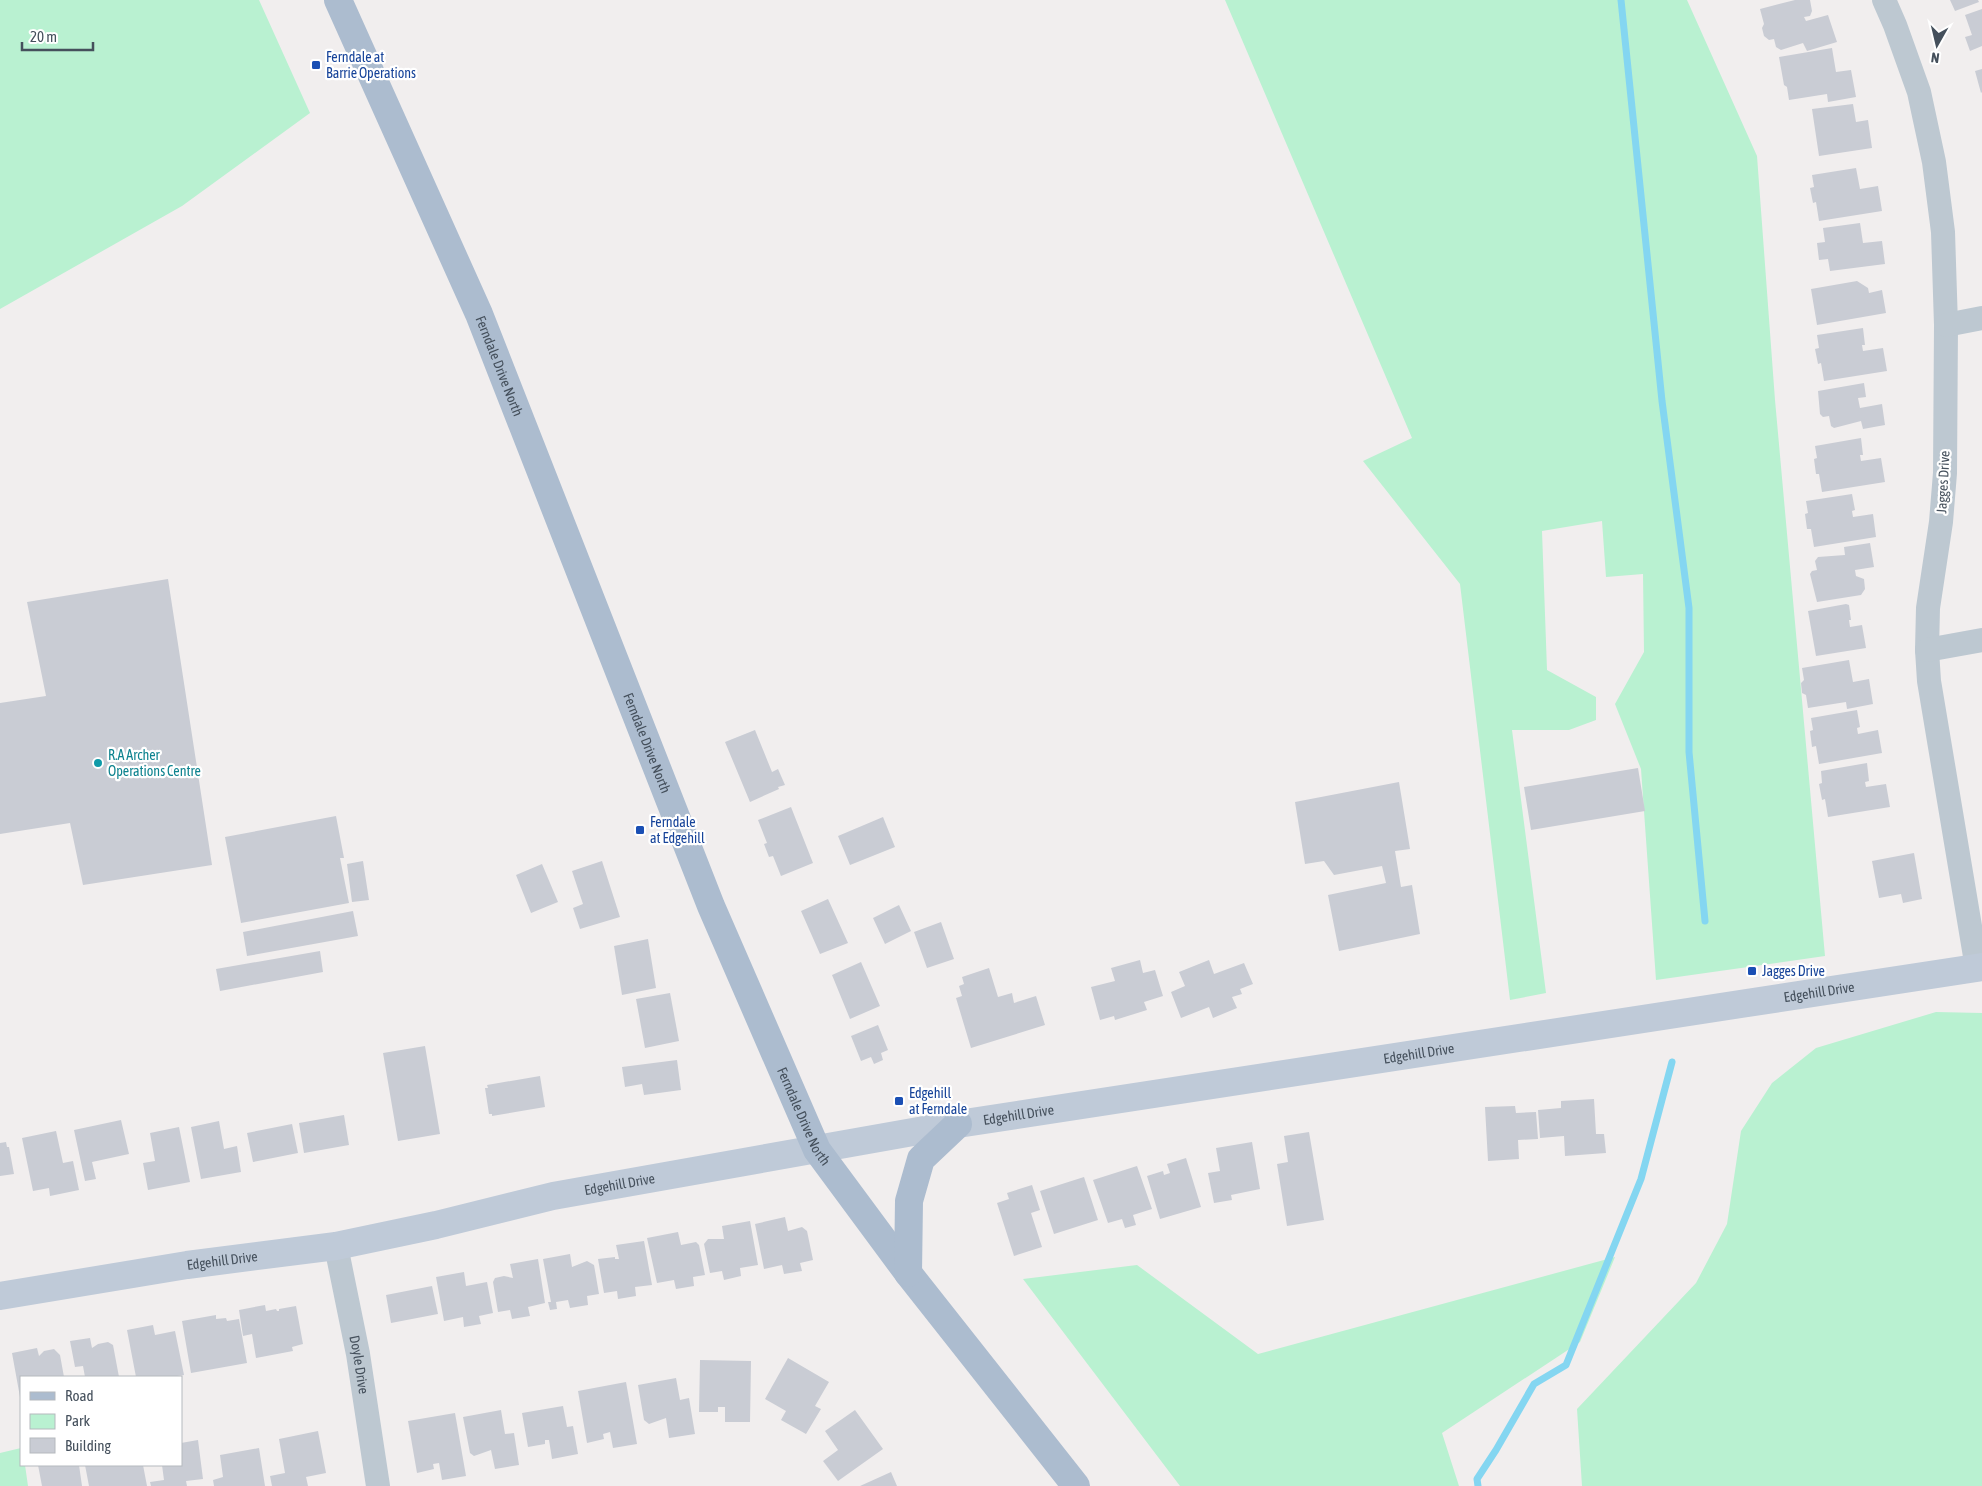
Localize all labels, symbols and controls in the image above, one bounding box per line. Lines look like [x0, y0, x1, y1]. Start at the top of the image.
scale bar [22, 20, 94, 52]
north arrow [1912, 20, 1962, 70]
text: 20 m [30, 28, 57, 45]
place label: Ferndale at Barrie Operations [326, 49, 416, 81]
text: N [1930, 49, 1940, 66]
marker: Ferndale at Barrie Operations [310, 59, 322, 71]
street label: Ferndale Drive North [472, 313, 526, 418]
street label: Jagges Drive [1933, 450, 1953, 514]
street label: Ferndale Drive North [620, 691, 674, 796]
place label: R.A Archer Operations Centre [108, 747, 201, 779]
marker: R.A Archer Operations Centre [92, 757, 104, 769]
place label: Ferndale at Edgehill [650, 814, 705, 846]
marker: Ferndale at Edgehill [634, 824, 646, 836]
place label: Jagges Drive [1762, 963, 1825, 979]
marker: Jagges Drive [1746, 965, 1758, 977]
street label: Edgehill Drive [1783, 979, 1856, 1005]
street label: Edgehill Drive [1382, 1040, 1455, 1067]
street label: Ferndale Drive North [774, 1065, 834, 1169]
place label: Edgehill at Ferndale [909, 1085, 967, 1117]
marker: Edgehill at Ferndale [893, 1095, 905, 1107]
street label: Edgehill Drive [982, 1101, 1055, 1128]
street label: Edgehill Drive [583, 1170, 656, 1198]
street label: Edgehill Drive [186, 1248, 259, 1273]
street label: Doyle Drive [346, 1334, 372, 1395]
legend [20, 1376, 182, 1466]
text: Road [65, 1387, 94, 1404]
text: Park [65, 1412, 90, 1429]
text: Building [65, 1437, 111, 1454]

